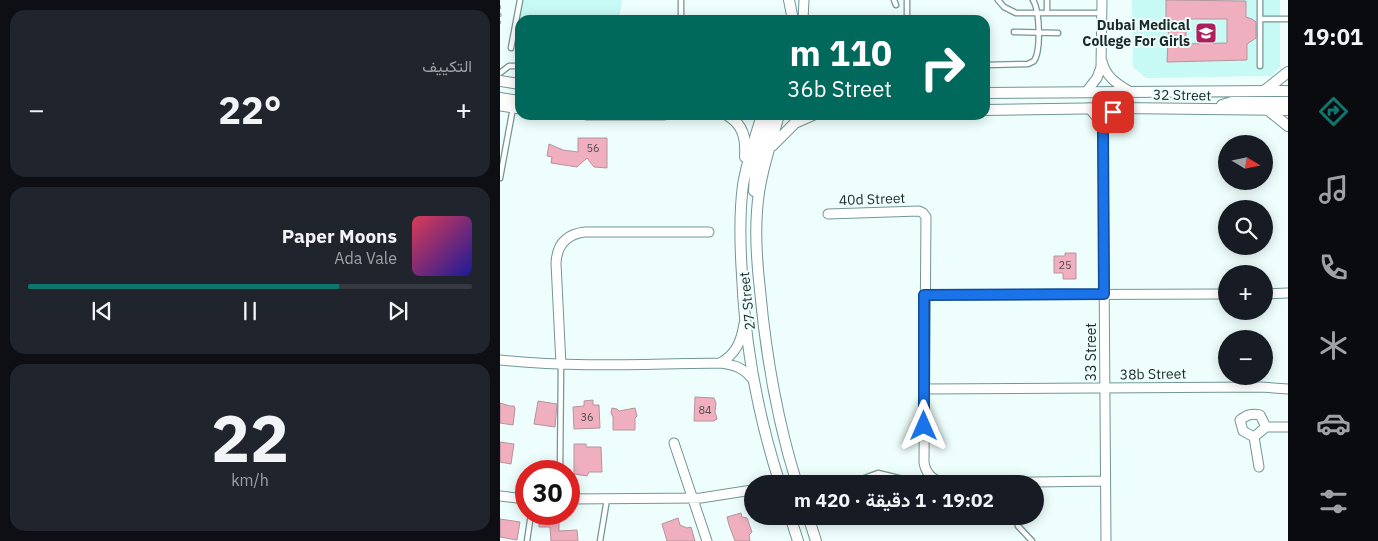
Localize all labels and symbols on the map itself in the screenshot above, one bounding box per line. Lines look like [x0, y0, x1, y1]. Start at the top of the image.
place label: Dubai Medical College For Girls [1082, 16, 1190, 50]
school or university icon: Dubai Medical College For Girls [1194, 21, 1218, 45]
street label: 32 Street [1153, 85, 1211, 105]
pin [1092, 91, 1134, 133]
north arrow [1218, 135, 1272, 190]
house number: 56 [586, 141, 600, 155]
street label: 40d Street [838, 189, 906, 209]
house number: 25 [1058, 258, 1072, 272]
street label: 27 Street [735, 271, 759, 331]
street label: 33 Street [1082, 323, 1100, 381]
street label: 38b Street [1120, 364, 1187, 384]
position arrow [897, 399, 949, 451]
house number: 84 [698, 403, 712, 417]
house number: 36 [580, 410, 594, 424]
speed limit sign: 30 [515, 460, 580, 525]

